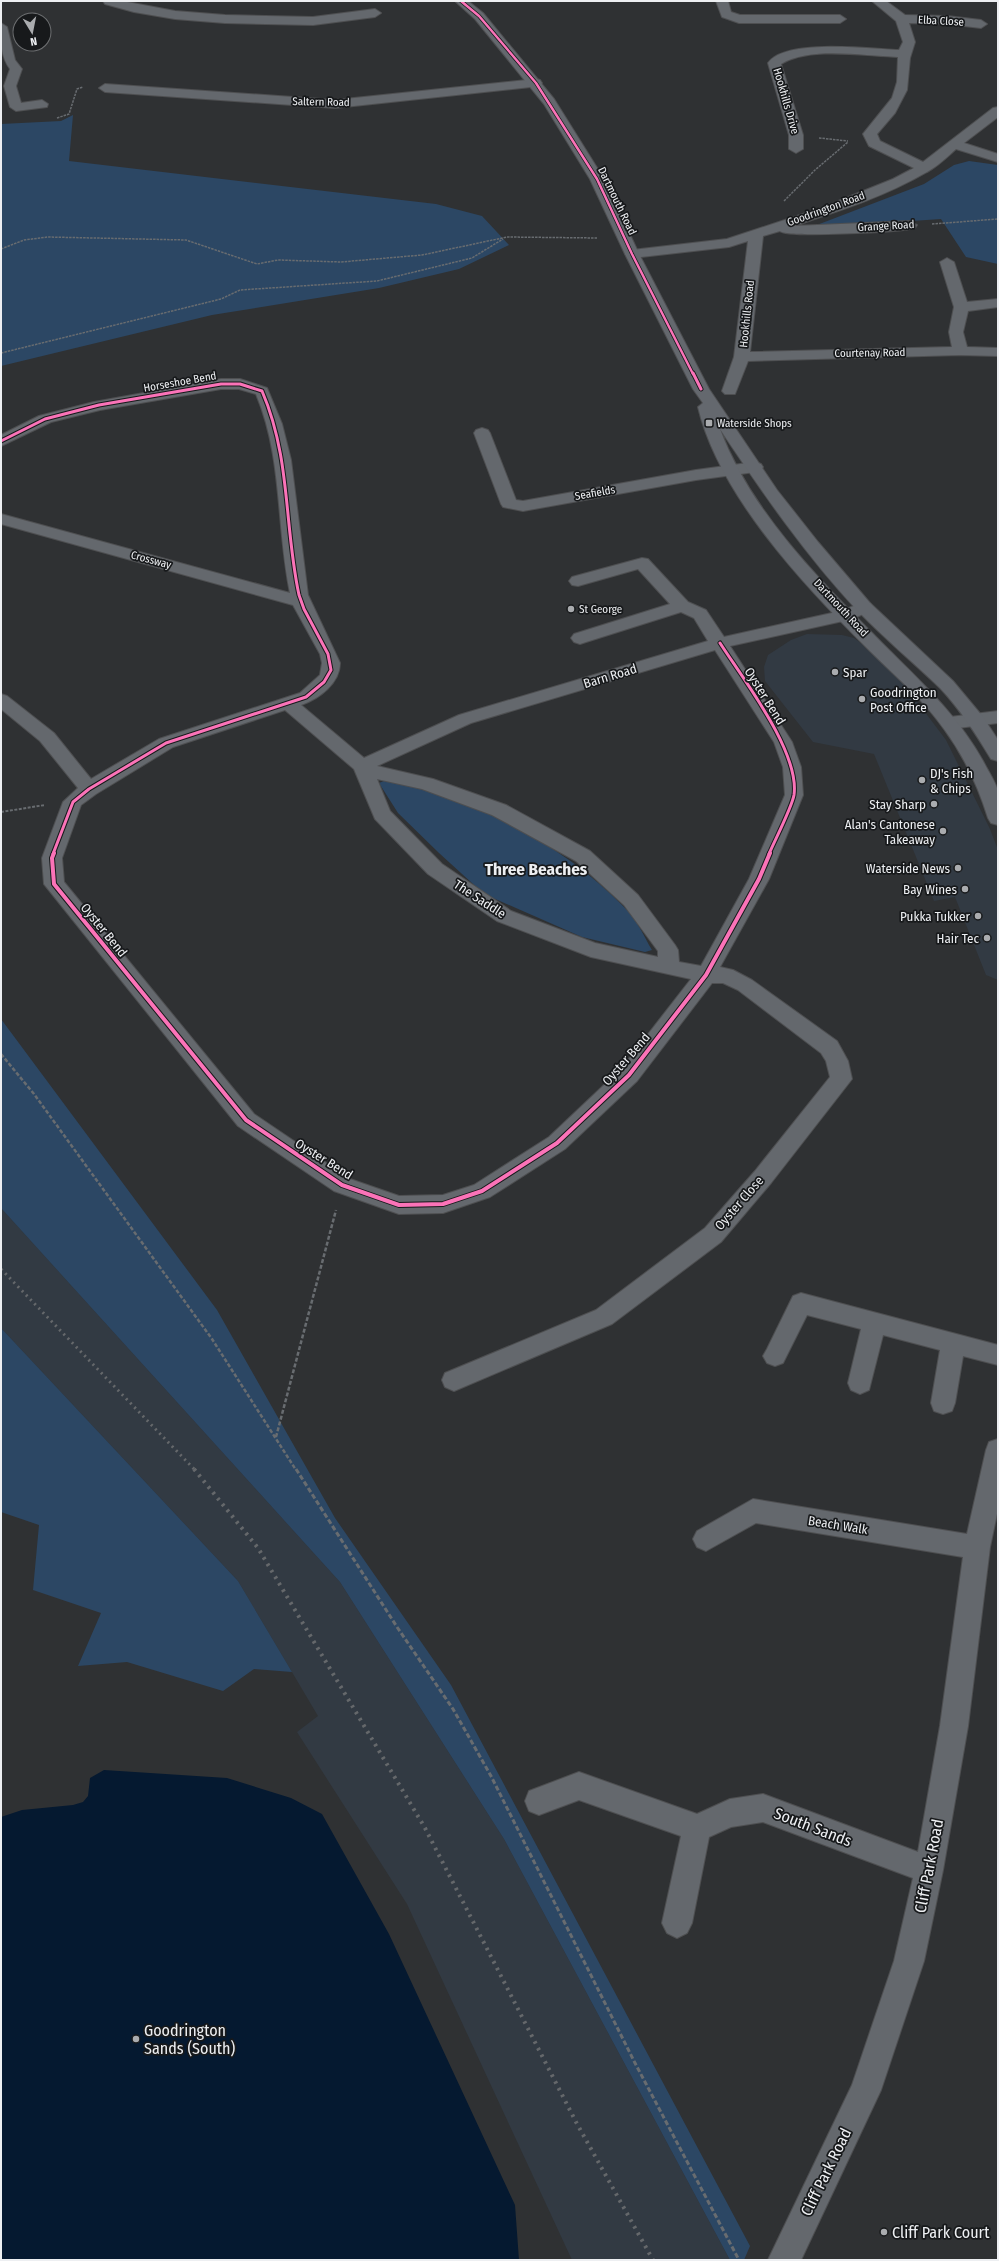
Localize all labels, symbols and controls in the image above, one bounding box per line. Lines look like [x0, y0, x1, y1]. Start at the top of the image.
north arrow [12, 12, 52, 52]
street label: Elba Close [918, 13, 964, 29]
text: N [29, 34, 38, 48]
street label: Hookhills Drive [770, 66, 802, 136]
street label: Saltern Road [292, 95, 350, 109]
street label: Dartmouth Road [595, 165, 639, 237]
street label: Goodrington Road [785, 189, 867, 229]
street label: Grange Road [857, 218, 915, 234]
street label: Hookhills Road [737, 280, 757, 348]
street label: Courtenay Road [834, 346, 906, 360]
street label: Horseshoe Bend [143, 369, 217, 395]
place label: Waterside Shops [717, 417, 792, 430]
marker: Waterside Shops [704, 418, 714, 428]
street label: Seafields [574, 483, 617, 503]
street label: Crossway [129, 548, 173, 572]
street label: Dartmouth Road [811, 577, 871, 639]
place label: St George [579, 603, 622, 616]
marker: St George [566, 604, 576, 614]
street label: Barn Road [582, 661, 638, 691]
street label: Oyster Bend [741, 665, 789, 727]
place label: Spar [843, 665, 868, 680]
marker: Spar [830, 667, 840, 677]
place label: Goodrington Post Office [870, 685, 937, 715]
marker: Goodrington Post Office [857, 694, 867, 704]
place label: DJ's Fish & Chips [930, 766, 973, 796]
marker: DJ's Fish & Chips [917, 775, 927, 785]
place label: Stay Sharp [869, 797, 926, 812]
marker: Stay Sharp [929, 799, 939, 809]
place label: Alan's Cantonese Takeaway [845, 817, 935, 847]
marker: Alan's Cantonese Takeaway [938, 826, 948, 836]
district label: Three Beaches [485, 859, 588, 880]
place label: Waterside News [866, 861, 950, 876]
marker: Waterside News [953, 863, 963, 873]
street label: The Saddle [451, 877, 509, 921]
place label: Bay Wines [903, 882, 957, 897]
marker: Bay Wines [960, 884, 970, 894]
street label: Oyster Bend [78, 900, 130, 960]
place label: Pukka Tukker [900, 909, 970, 924]
marker: Pukka Tukker [973, 911, 983, 921]
place label: Hair Tec [937, 931, 979, 946]
marker: Hair Tec [982, 933, 992, 943]
street label: Oyster Bend [599, 1030, 653, 1088]
street label: Oyster Bend [293, 1135, 355, 1183]
street label: Oyster Close [712, 1173, 766, 1233]
street label: Beach Walk [807, 1513, 870, 1537]
street label: South Sands [771, 1803, 855, 1851]
street label: Cliff Park Road [911, 1817, 947, 1915]
place label: Goodrington Sands (South) [144, 2021, 235, 2058]
marker: Goodrington Sands (South) [131, 2034, 141, 2044]
street label: Cliff Park Road [797, 2125, 855, 2219]
place label: Cliff Park Court [892, 2223, 990, 2242]
marker: Cliff Park Court [879, 2227, 889, 2237]

